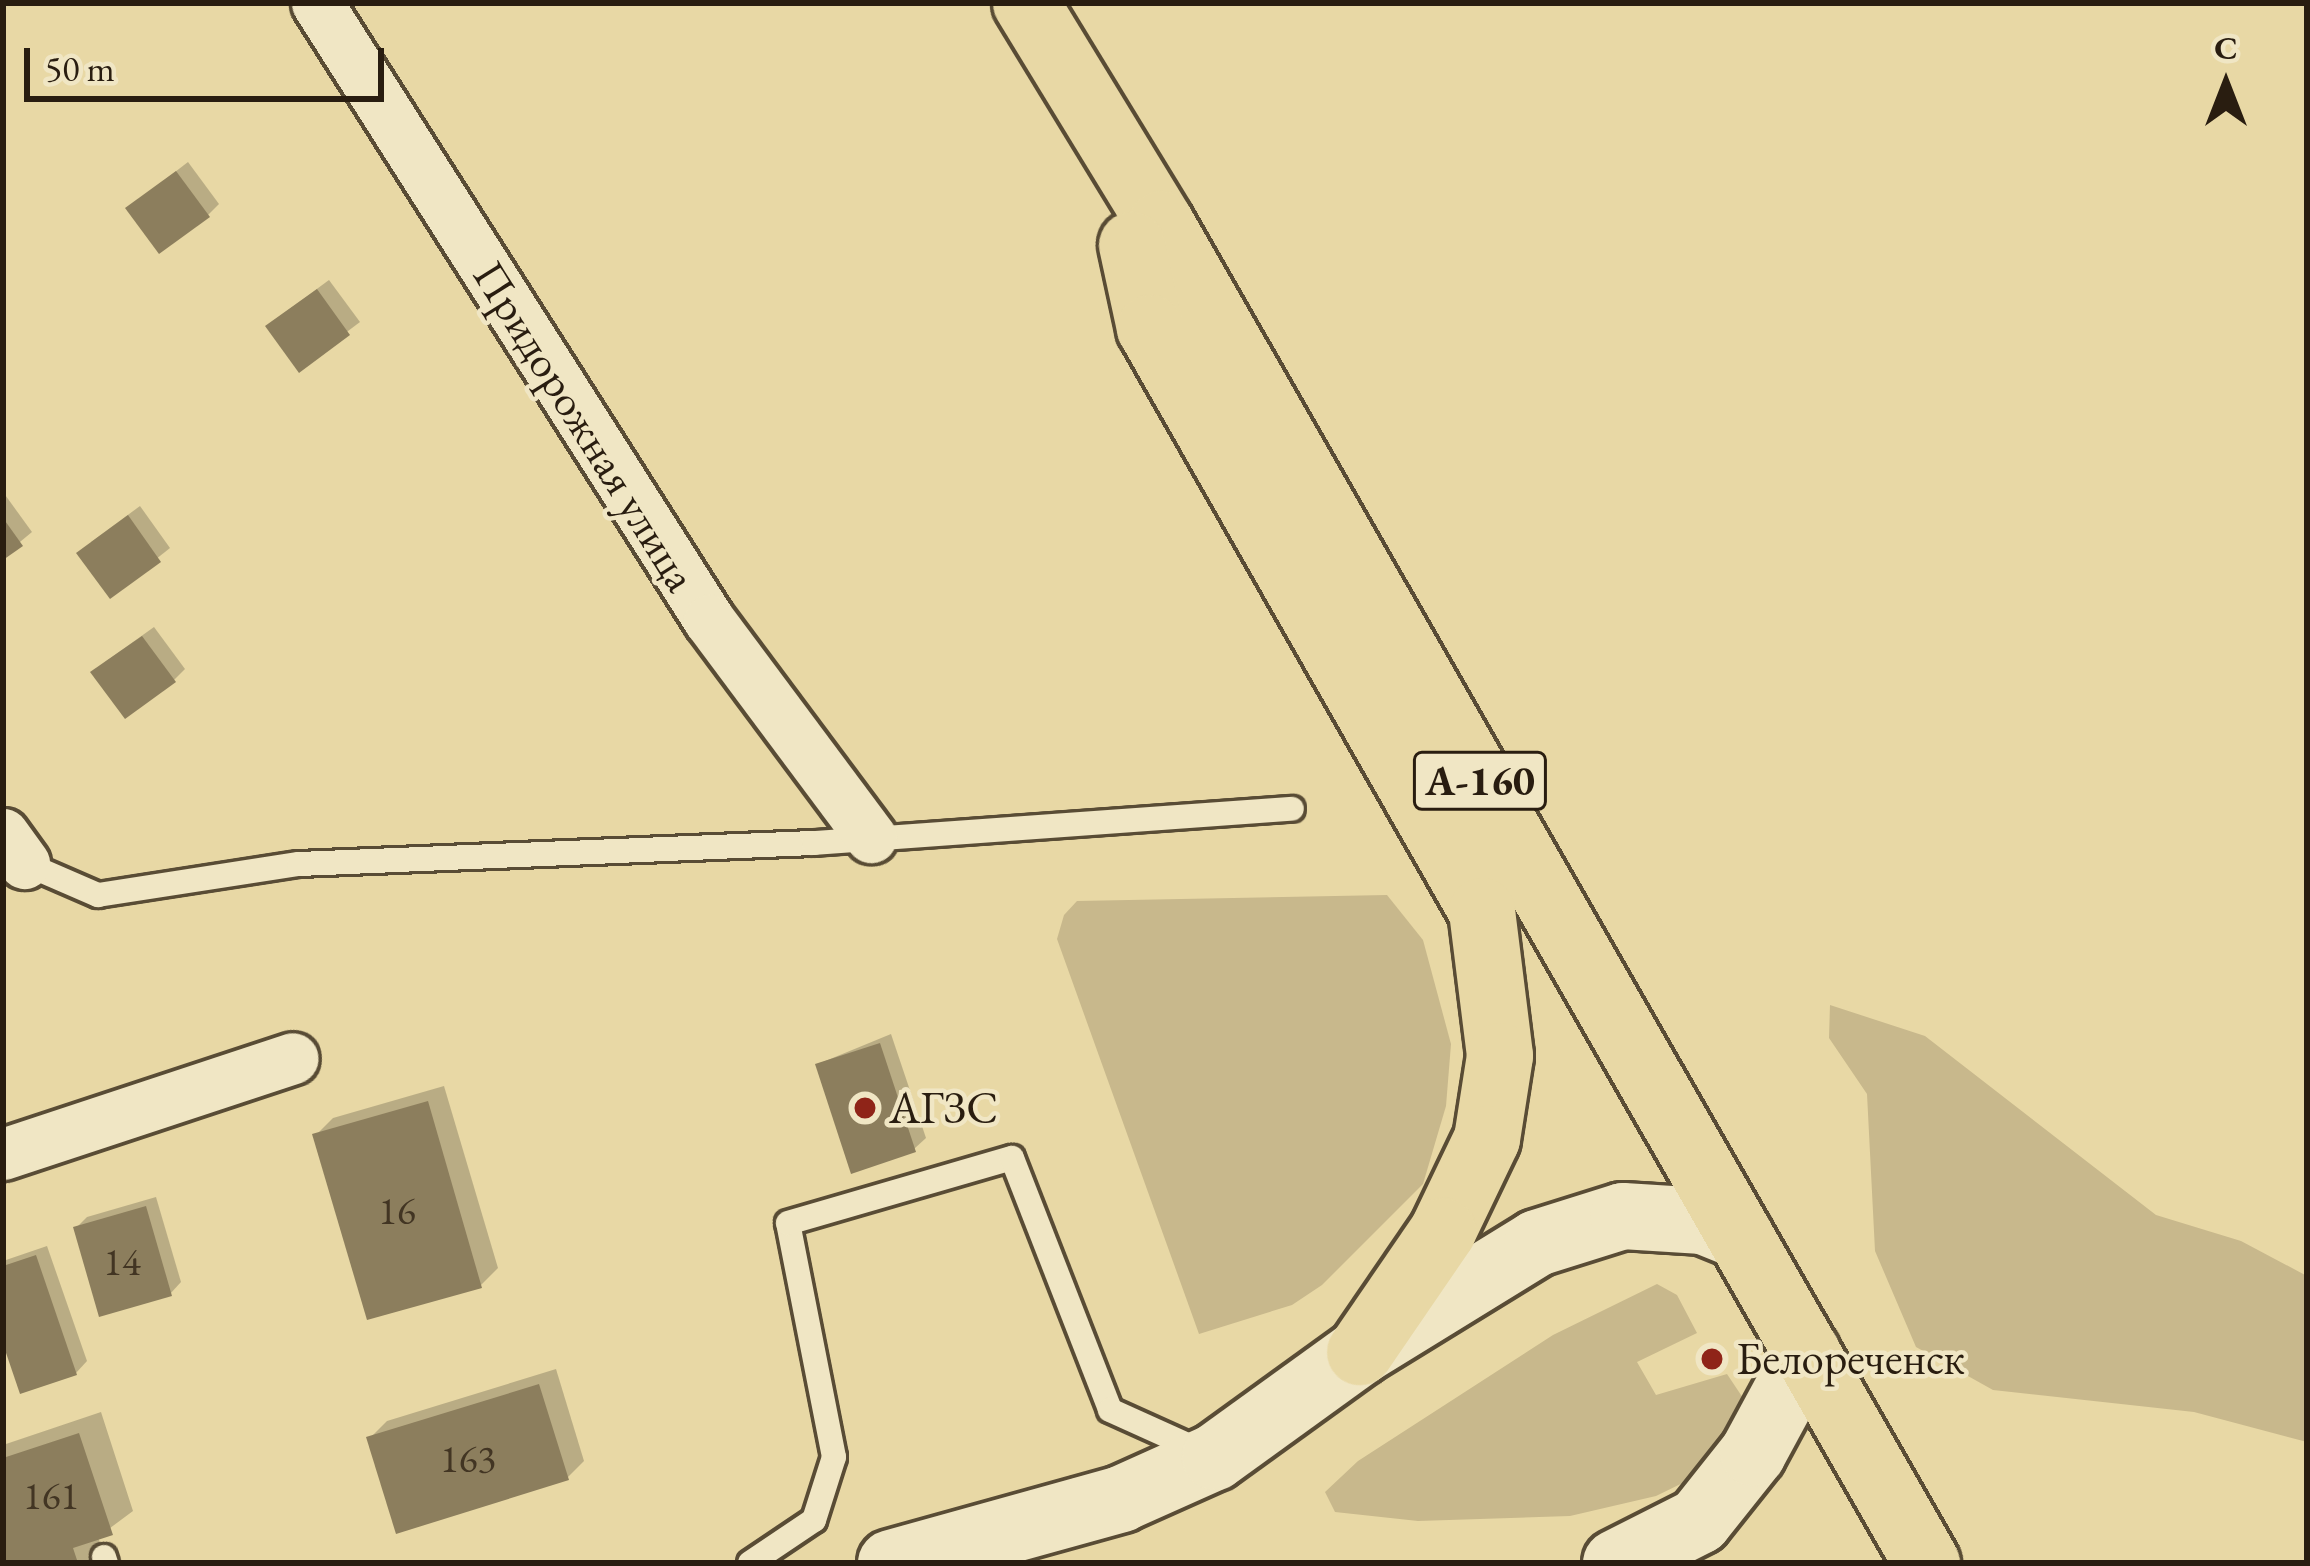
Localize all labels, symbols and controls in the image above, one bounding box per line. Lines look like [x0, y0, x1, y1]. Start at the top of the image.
scale bar [30, 24, 390, 98]
north arrow [2166, 24, 2286, 144]
text: С [2214, 26, 2238, 69]
text: 50 m [45, 45, 115, 92]
street label: Придорожная улица [462, 251, 708, 601]
road number: А-160 [1411, 745, 1549, 817]
place label: АГЗС [889, 1081, 998, 1135]
marker: АГЗС [852, 1095, 878, 1121]
house number: 16 [378, 1188, 416, 1234]
house number: 14 [103, 1239, 141, 1285]
place label: Белореченск [1736, 1332, 1965, 1386]
marker: Белореченск [1699, 1346, 1725, 1372]
house number: 163 [440, 1436, 496, 1482]
house number: 161 [23, 1473, 79, 1519]

